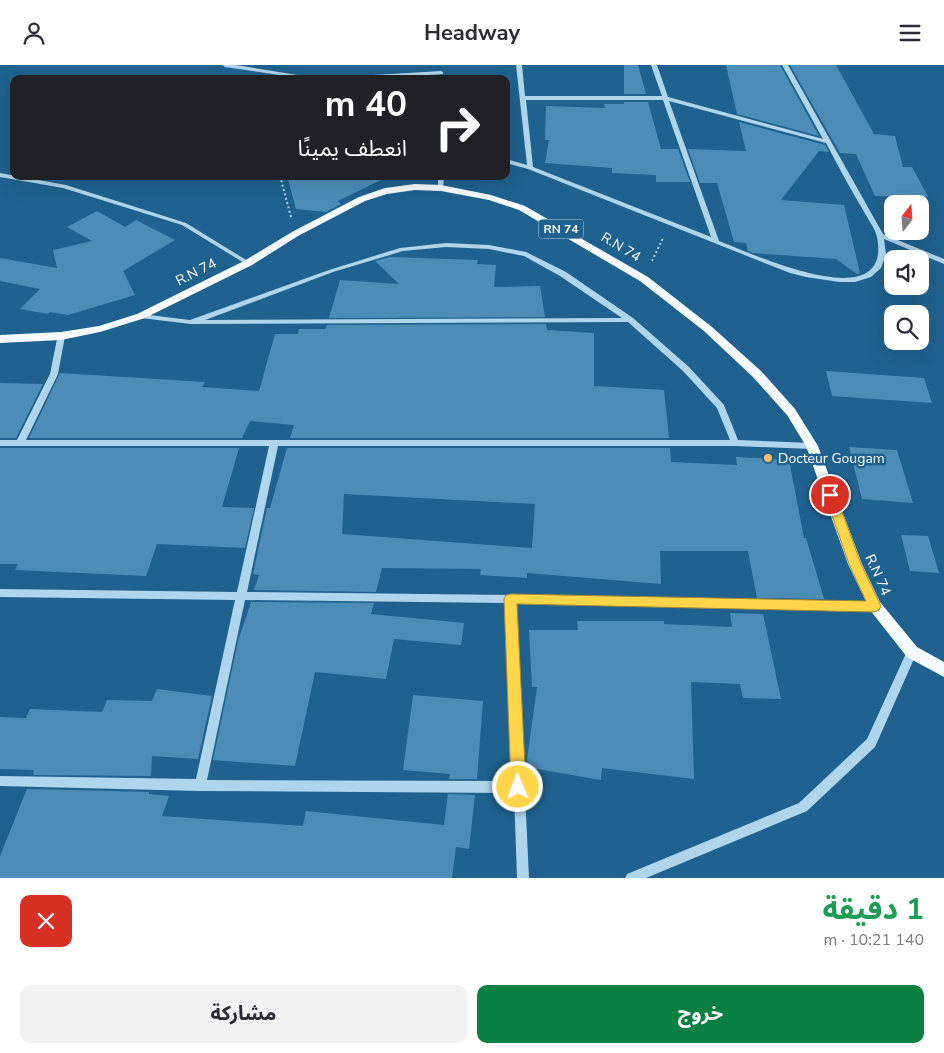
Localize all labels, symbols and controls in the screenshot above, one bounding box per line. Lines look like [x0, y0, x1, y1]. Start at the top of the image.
text: Headway [424, 18, 520, 48]
icon: person [20, 19, 48, 47]
icon: menu [896, 19, 924, 47]
text: 40 m [325, 81, 407, 128]
icon: right [425, 95, 490, 160]
text: انعطف يمينًا [298, 134, 407, 164]
north arrow [884, 195, 929, 240]
map controls [884, 195, 929, 350]
road number: RN 74 [538, 219, 584, 238]
street label: R.N 74 [597, 228, 645, 266]
button: sound [884, 250, 929, 295]
street label: R.N 74 [172, 254, 220, 290]
button: search [884, 305, 929, 350]
place label: Docteur Gougam [778, 449, 885, 468]
marker: Docteur Gougam [762, 452, 774, 464]
pin [809, 474, 851, 516]
icon: arrive [816, 481, 844, 509]
street label: R.N 74 [860, 551, 896, 599]
position arrow [491, 760, 543, 812]
text: 1 دقيقة [822, 889, 924, 930]
button: close [20, 895, 72, 947]
text: 140 m · 10:21 [823, 929, 924, 951]
button: مشاركة [20, 985, 467, 1043]
button: خروج [477, 985, 924, 1043]

